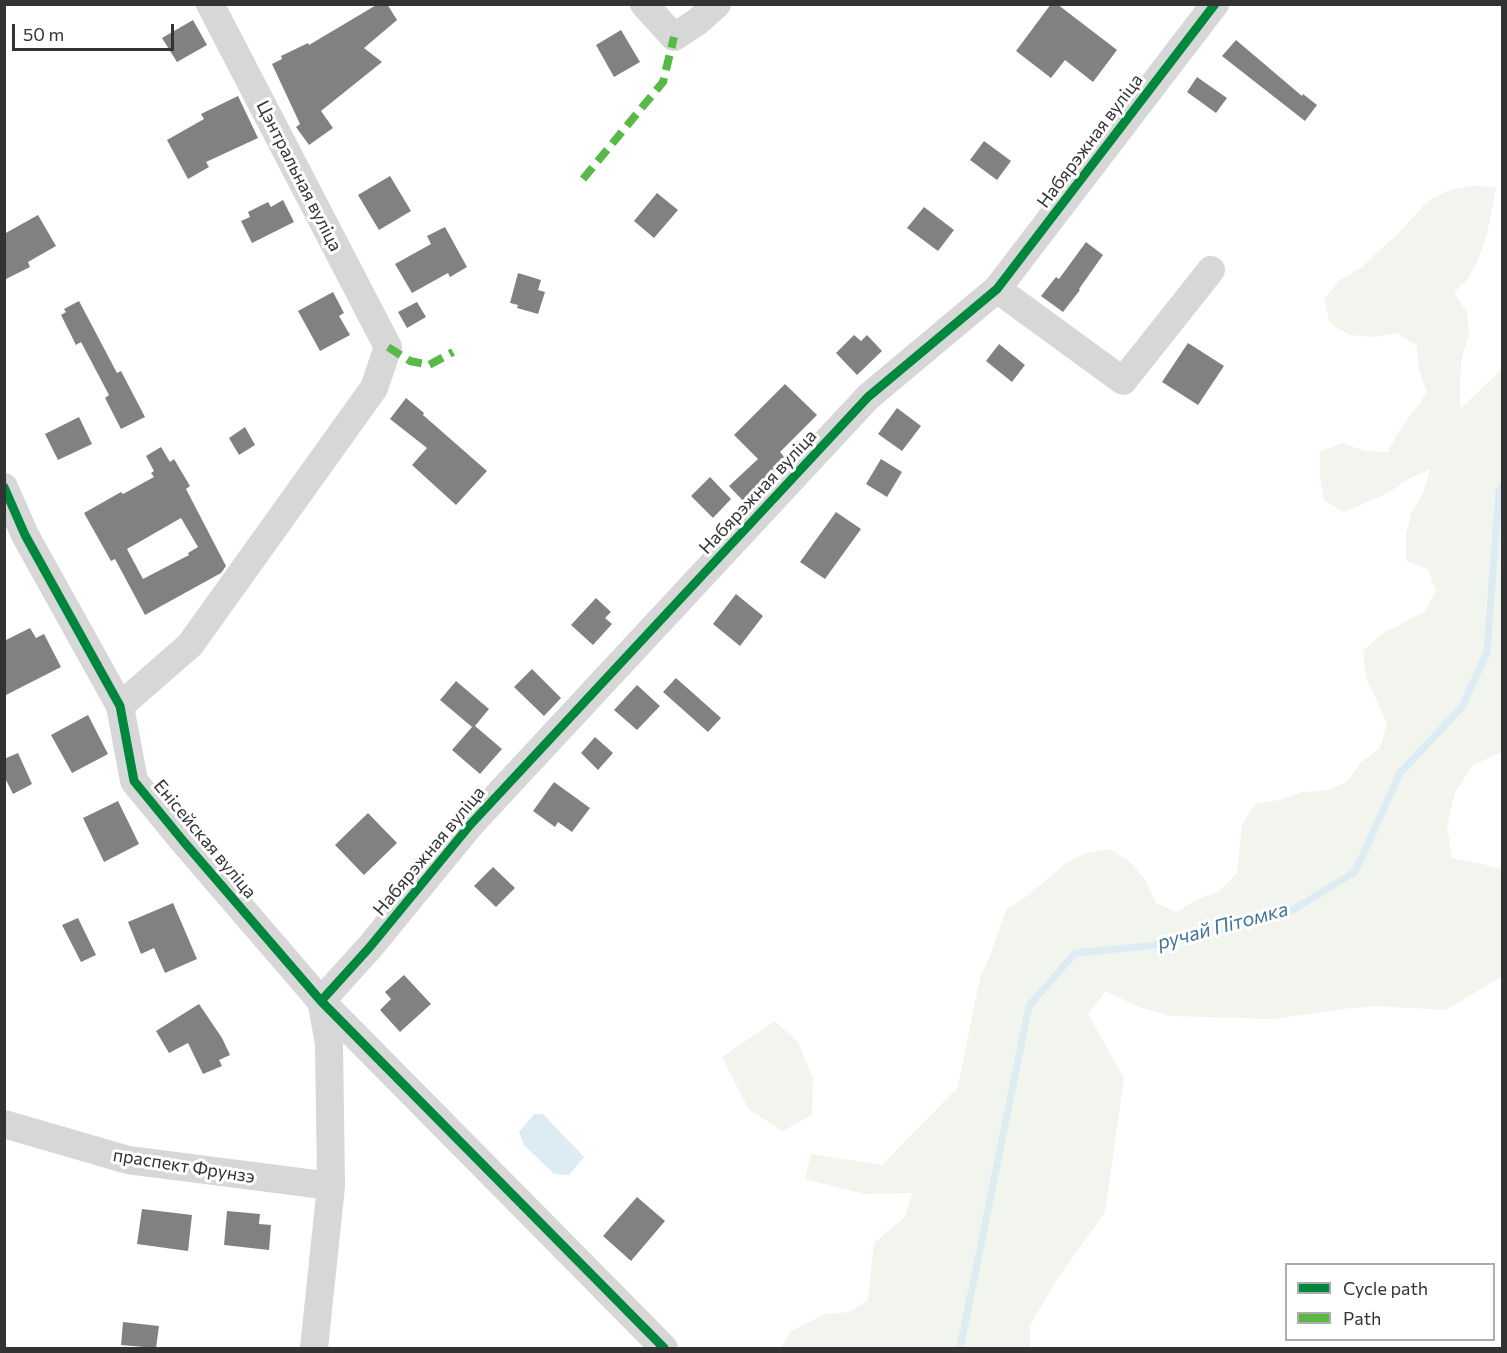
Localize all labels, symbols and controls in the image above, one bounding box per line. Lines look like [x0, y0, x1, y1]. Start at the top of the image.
scale bar [15, 12, 177, 50]
text: 50 m [23, 23, 64, 45]
street label: Набярэжная вуліца [1033, 70, 1147, 212]
street label: Цэнтральная вуліца [252, 97, 346, 255]
street label: Набярэжная вуліца [695, 425, 821, 559]
street label: Енісейская вуліца [149, 775, 261, 903]
street label: Набярэжная вуліца [369, 782, 489, 920]
water label: ручай Пітомка [1155, 897, 1291, 955]
street label: праспект Фрунзэ [112, 1144, 256, 1188]
legend [1285, 1263, 1495, 1341]
text: Cycle path [1343, 1277, 1428, 1299]
text: Path [1343, 1307, 1381, 1329]

